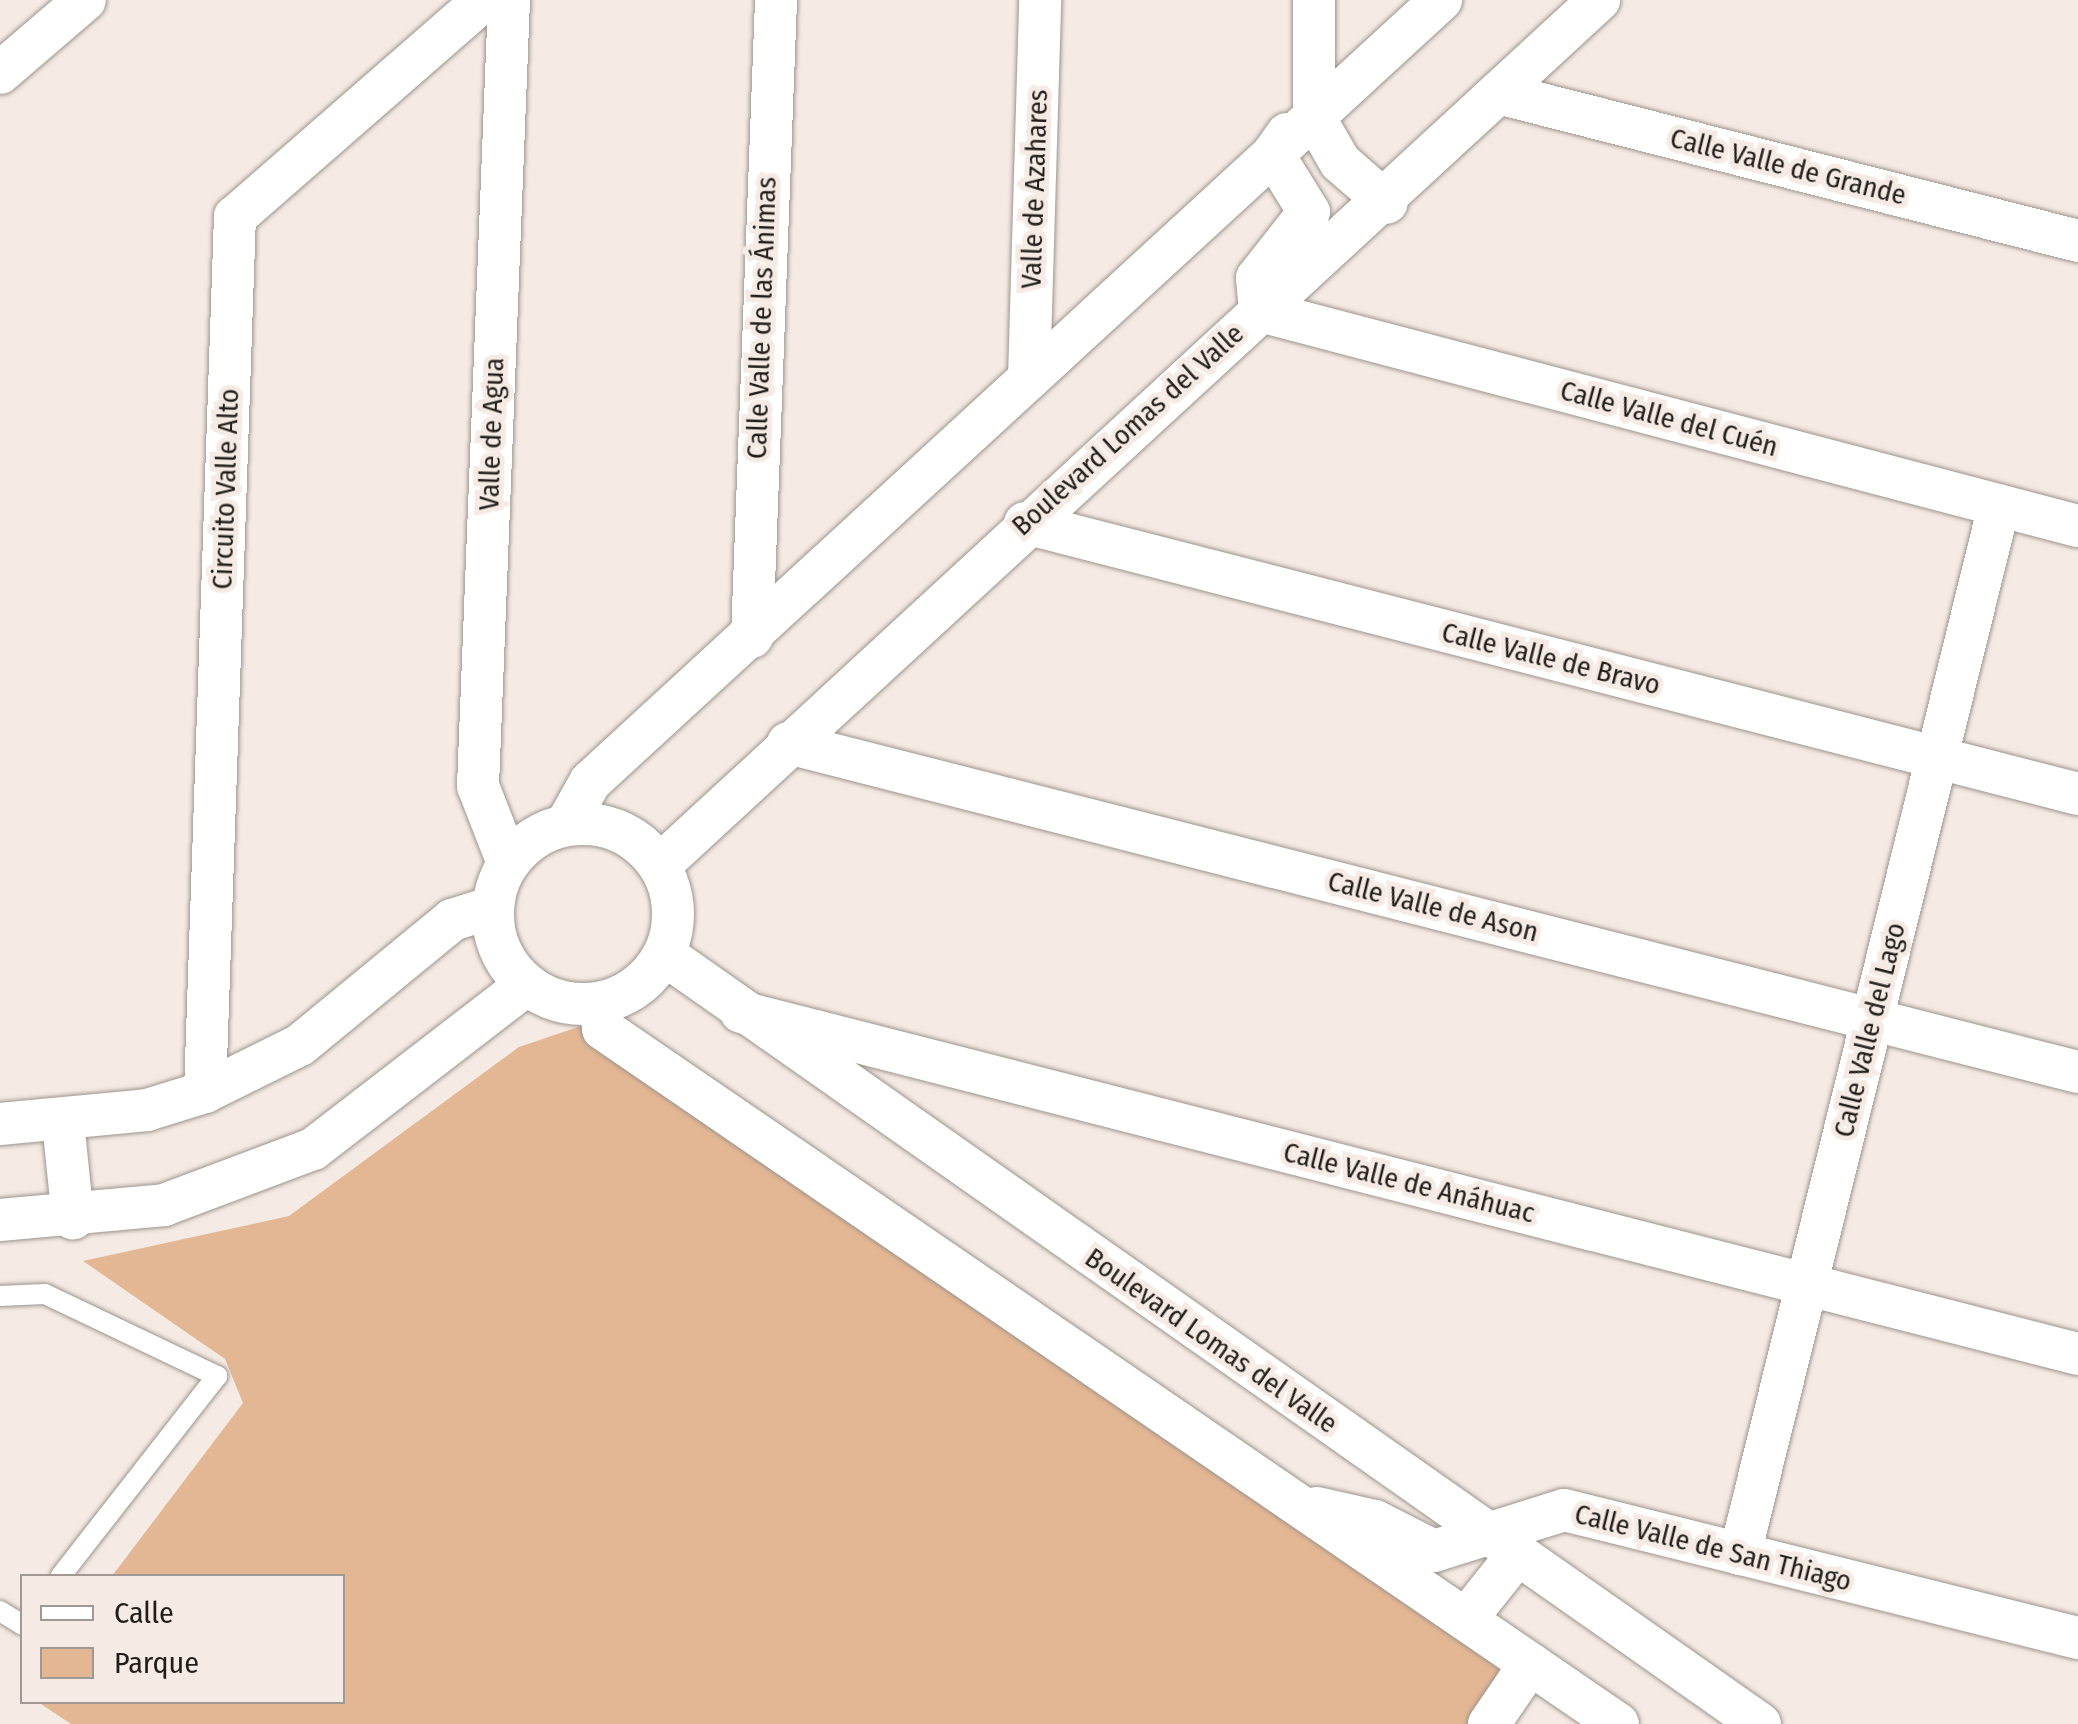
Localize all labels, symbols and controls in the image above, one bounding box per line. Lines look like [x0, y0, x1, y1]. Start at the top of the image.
street label: Valle de Azahares [1015, 89, 1055, 289]
street label: Calle Valle de Grande [1667, 121, 1909, 213]
street label: Calle Valle de las Ánimas [740, 176, 784, 460]
street label: Boulevard Lomas del Valle [1005, 317, 1251, 543]
street label: Valle de Agua [473, 357, 511, 511]
street label: Calle Valle del Cuén [1557, 374, 1781, 464]
street label: Circuito Valle Alto [206, 388, 246, 590]
street label: Calle Valle de Bravo [1438, 616, 1664, 702]
street label: Calle Valle de Ason [1324, 865, 1542, 949]
street label: Calle Valle del Lago [1827, 919, 1913, 1141]
street label: Calle Valle de Anáhuac [1280, 1136, 1538, 1230]
street label: Boulevard Lomas del Valle [1078, 1241, 1344, 1441]
street label: Calle Valle de San Thiago [1571, 1497, 1855, 1599]
legend [20, 1574, 345, 1704]
text: Calle [114, 1595, 174, 1631]
text: Parque [114, 1645, 199, 1681]

